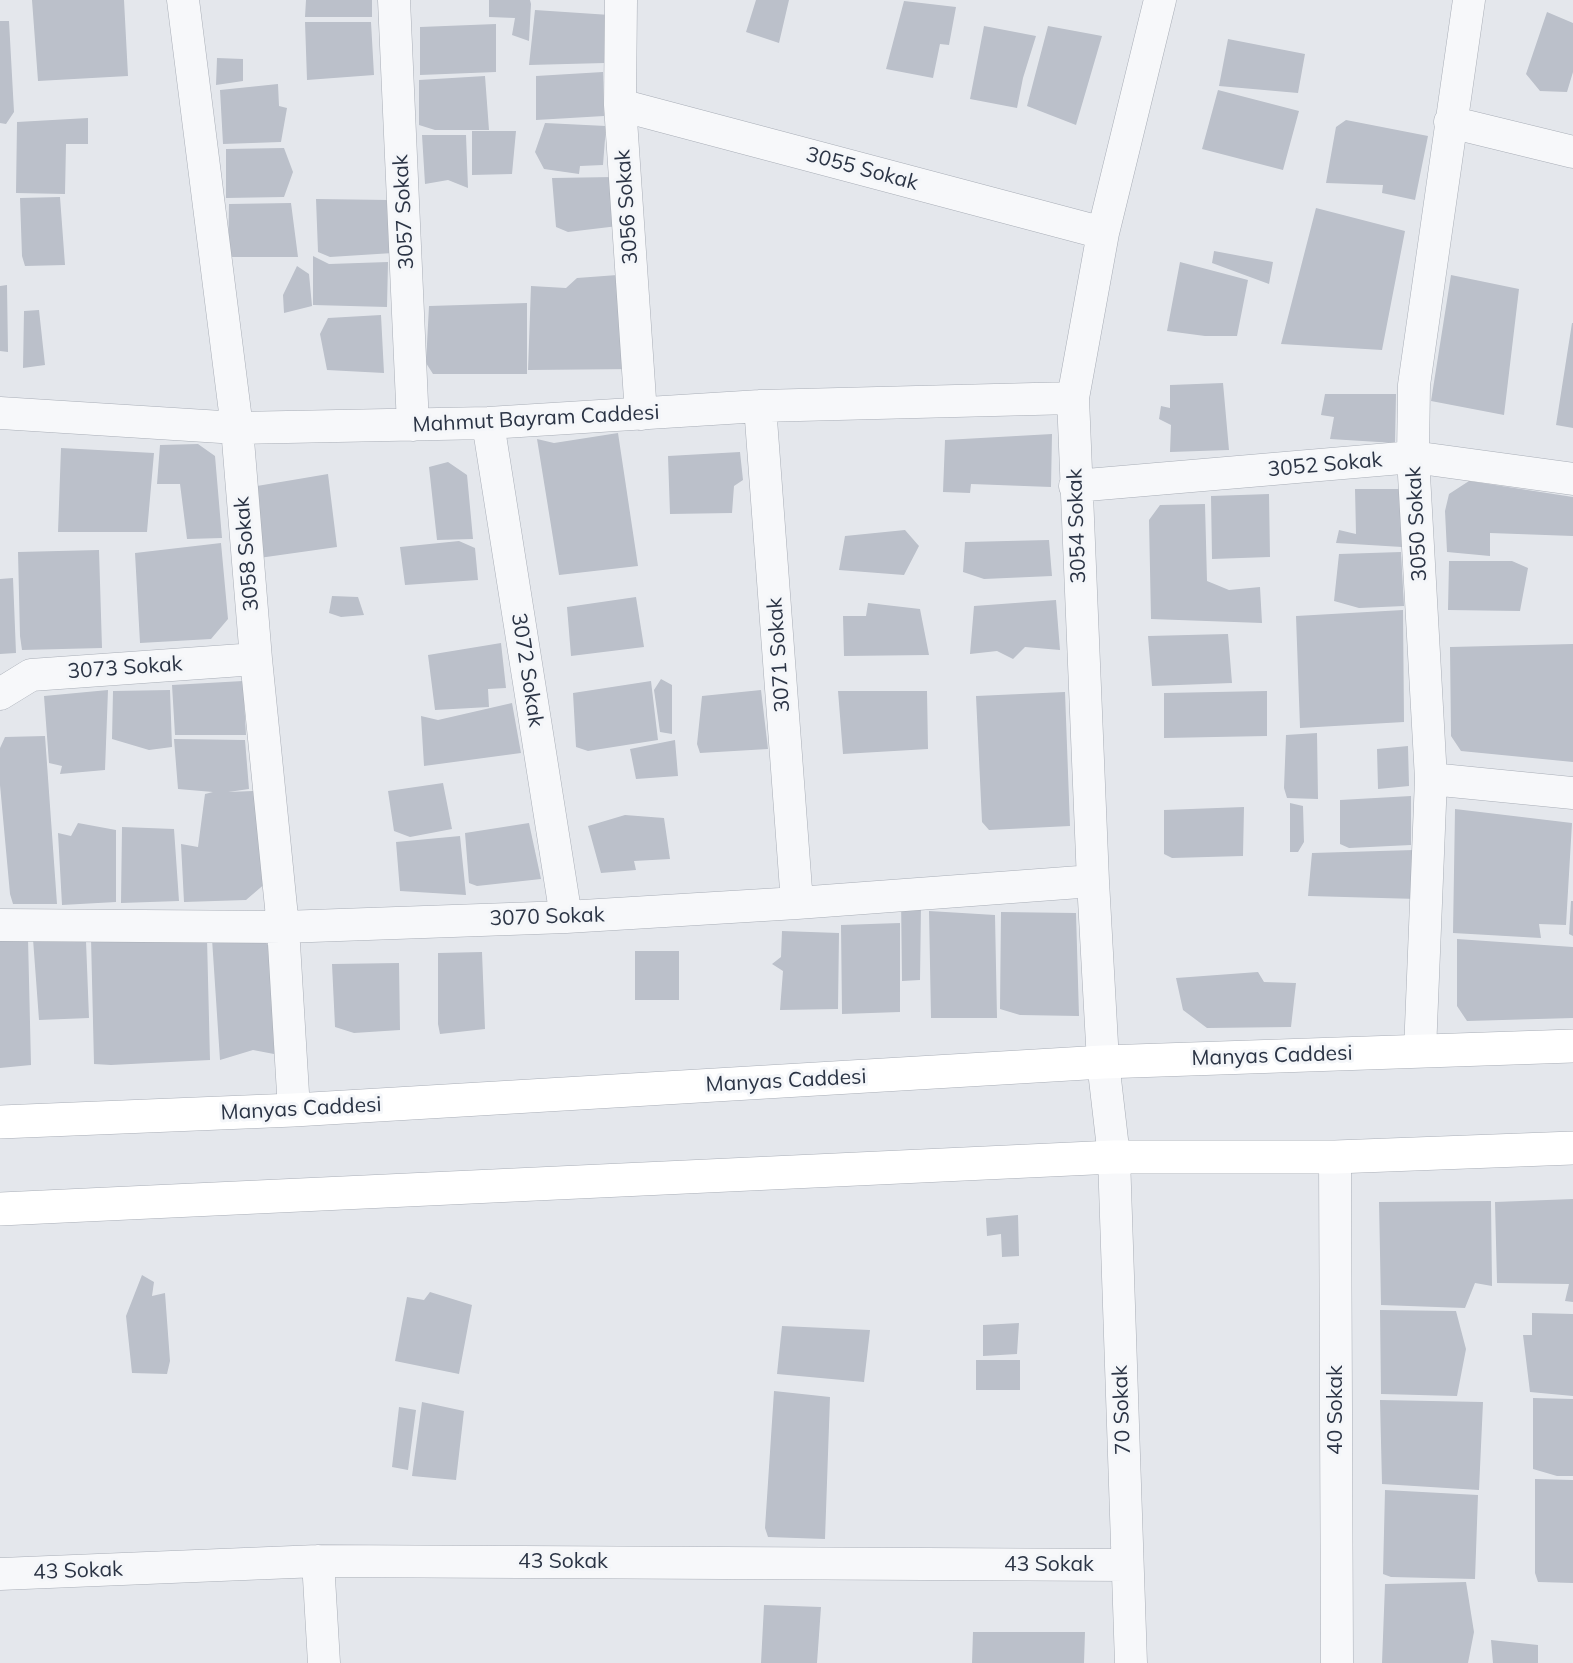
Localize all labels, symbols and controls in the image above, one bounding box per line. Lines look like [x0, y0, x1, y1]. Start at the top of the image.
street label: 3055 Sokak [803, 142, 921, 196]
street label: 3056 Sokak [610, 149, 644, 265]
street label: 3057 Sokak [388, 154, 420, 270]
street label: Mahmut Bayram Caddesi [412, 400, 660, 438]
street label: 3052 Sokak [1267, 447, 1383, 483]
street label: 3050 Sokak [1401, 466, 1433, 582]
street label: 3054 Sokak [1062, 468, 1092, 584]
street label: 3058 Sokak [229, 496, 265, 612]
street label: 3071 Sokak [762, 597, 796, 713]
street label: 3072 Sokak [506, 611, 548, 729]
street label: 3073 Sokak [67, 651, 183, 685]
street label: 3070 Sokak [489, 902, 605, 932]
street label: Manyas Caddesi [1191, 1041, 1353, 1071]
street label: Manyas Caddesi [705, 1064, 867, 1098]
street label: Manyas Caddesi [220, 1092, 382, 1126]
street label: 70 Sokak [1108, 1365, 1136, 1455]
street label: 40 Sokak [1323, 1365, 1349, 1455]
street label: 43 Sokak [518, 1549, 608, 1575]
street label: 43 Sokak [1004, 1552, 1094, 1578]
street label: 43 Sokak [33, 1557, 123, 1585]

